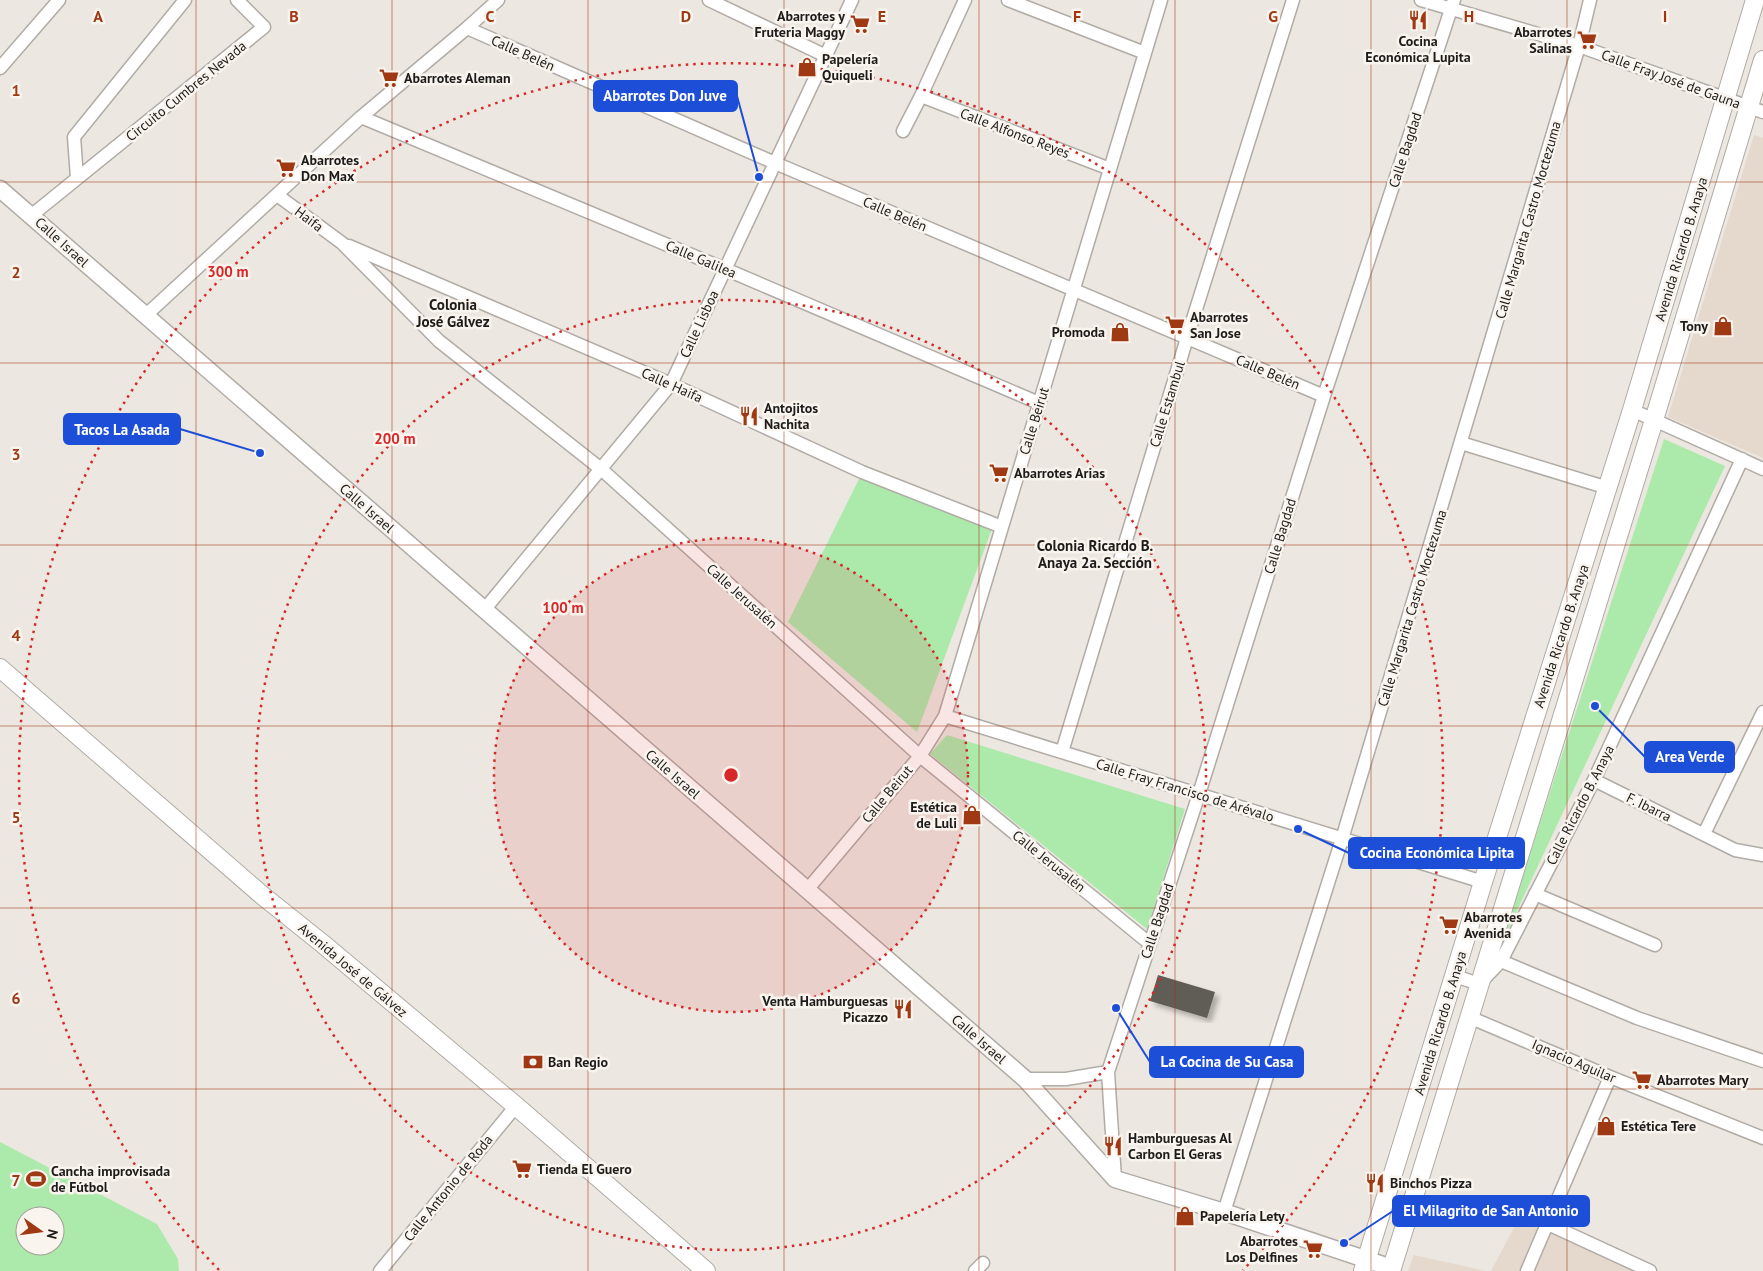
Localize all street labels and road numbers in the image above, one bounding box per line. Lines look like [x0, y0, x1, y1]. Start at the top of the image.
street label: Calle Belén [488, 31, 558, 75]
street label: Circuito Cumbres Nevada [122, 37, 250, 145]
street label: Calle Fray José de Gauna [1599, 45, 1743, 113]
street label: Calle Alfonso Reyes [958, 104, 1072, 162]
street label: Calle Bagdad [1384, 110, 1426, 190]
street label: Calle Margarita Castro Moctezuma [1491, 119, 1565, 321]
street label: Avenida Ricardo B. Anaya [1651, 175, 1711, 323]
street label: Calle Belén [860, 192, 930, 236]
street label: Haifa [291, 202, 327, 236]
street label: Calle Israel [31, 213, 93, 271]
street label: Calle Galilea [663, 236, 739, 282]
street label: Calle Lisboa [675, 287, 723, 361]
street label: Calle Belén [1233, 350, 1303, 394]
street label: Calle Estambul [1145, 359, 1189, 449]
street label: Calle Haifa [639, 364, 706, 407]
street label: Calle Beirut [1015, 385, 1053, 457]
street label: Calle Israel [336, 479, 398, 537]
street label: Calle Bagdad [1260, 496, 1300, 576]
street label: Calle Margarita Castro Moctezuma [1373, 507, 1451, 709]
street label: Calle Jerusalén [703, 560, 781, 632]
street label: Avenida Ricardo B. Anaya [1529, 562, 1593, 710]
street label: Calle Ricardo B. Anaya [1542, 742, 1618, 868]
street label: Calle Israel [642, 745, 704, 803]
street label: Calle Fray Francisco de Arévalo [1094, 754, 1276, 826]
street label: Calle Beirut [858, 761, 916, 827]
street label: F. Ibarra [1624, 788, 1675, 826]
street label: Calle Jerusalén [1009, 826, 1089, 896]
street label: Calle Bagdad [1136, 881, 1178, 961]
street label: Avenida José de Gálvez [295, 919, 411, 1021]
street label: Avenida Ricardo B. Anaya [1410, 949, 1470, 1097]
street label: Calle Israel [948, 1010, 1010, 1068]
street label: Ignacio Aguilar [1529, 1035, 1619, 1087]
street label: Calle Antonio de Roda [400, 1131, 497, 1245]

